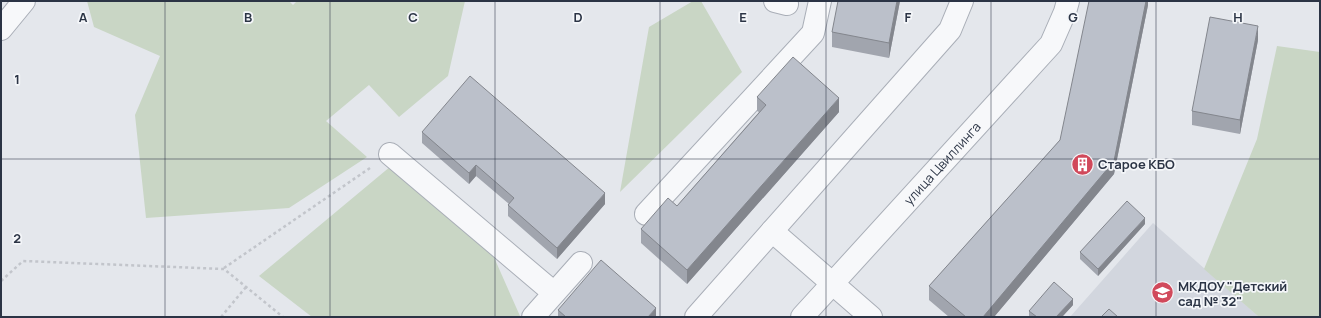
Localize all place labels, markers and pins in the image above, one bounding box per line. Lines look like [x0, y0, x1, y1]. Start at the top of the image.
building icon: Старое КБО [1070, 151, 1096, 177]
place label: Старое КБО [1098, 155, 1175, 173]
place label: МКДОУ "Детский сад № 32" [1178, 277, 1287, 310]
school or university icon: МКДОУ "Детский сад № 32" [1149, 280, 1175, 306]

